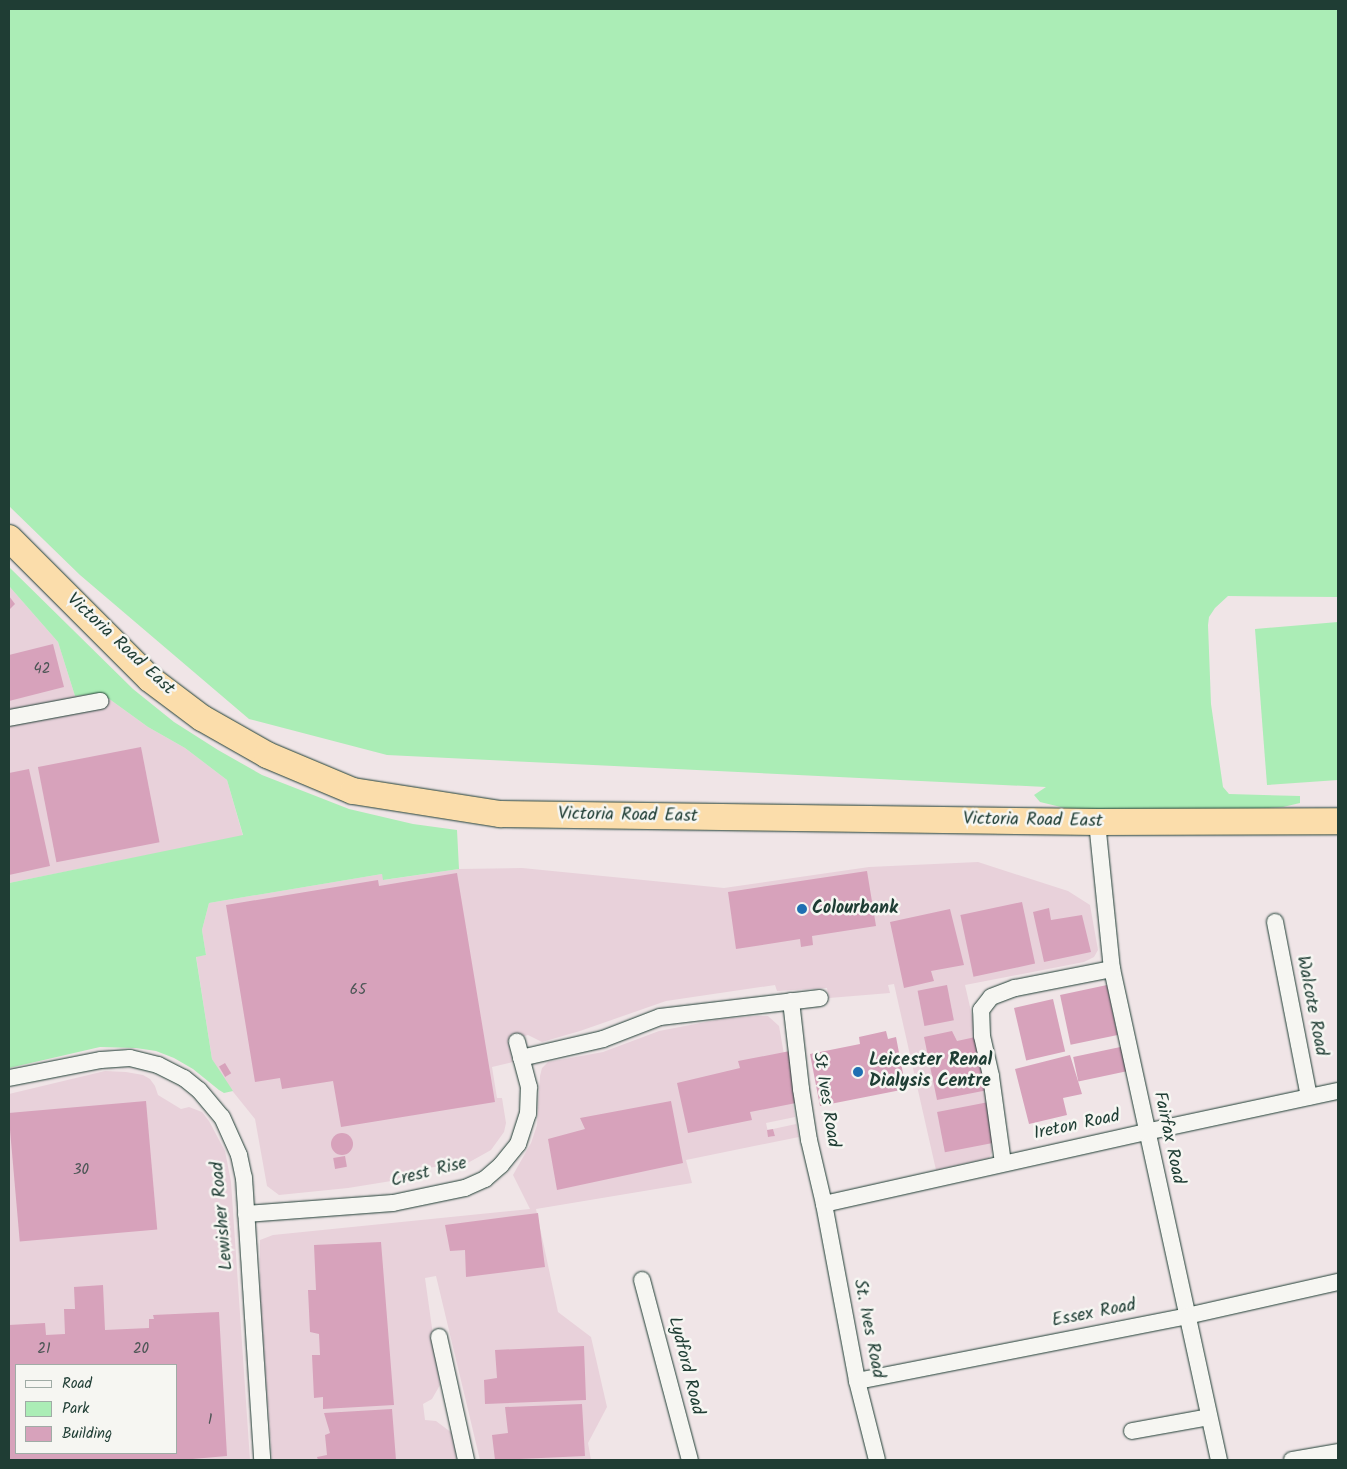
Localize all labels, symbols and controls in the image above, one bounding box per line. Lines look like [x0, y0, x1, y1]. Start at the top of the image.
street label: Victoria Road East [62, 589, 178, 701]
house number: 42 [34, 661, 50, 679]
street label: Victoria Road East [558, 804, 698, 828]
street label: Victoria Road East [963, 809, 1103, 833]
place label: Colourbank [812, 898, 898, 920]
marker: Colourbank [796, 903, 808, 915]
street label: Walcote Road [1291, 954, 1331, 1058]
house number: 65 [350, 982, 366, 1000]
street label: St Ives Road [807, 1051, 843, 1149]
place label: Leicester Renal Dialysis Centre [869, 1051, 992, 1094]
marker: Leicester Renal Dialysis Centre [851, 1065, 865, 1079]
street label: Fairfax Road [1148, 1090, 1188, 1186]
street label: Ireton Road [1032, 1106, 1122, 1146]
street label: Crest Rise [389, 1153, 469, 1193]
street label: Lewisher Road [207, 1161, 239, 1271]
house number: 30 [73, 1162, 89, 1180]
street label: St. Ives Road [848, 1278, 888, 1380]
street label: Essex Road [1050, 1295, 1138, 1333]
street label: Lydford Road [662, 1315, 708, 1417]
house number: 21 [37, 1341, 51, 1359]
house number: 20 [133, 1341, 149, 1359]
legend [15, 1364, 178, 1454]
text: Road [62, 1372, 92, 1396]
text: Park [62, 1397, 89, 1421]
house number: 1 [208, 1412, 212, 1430]
text: Building [62, 1422, 112, 1446]

